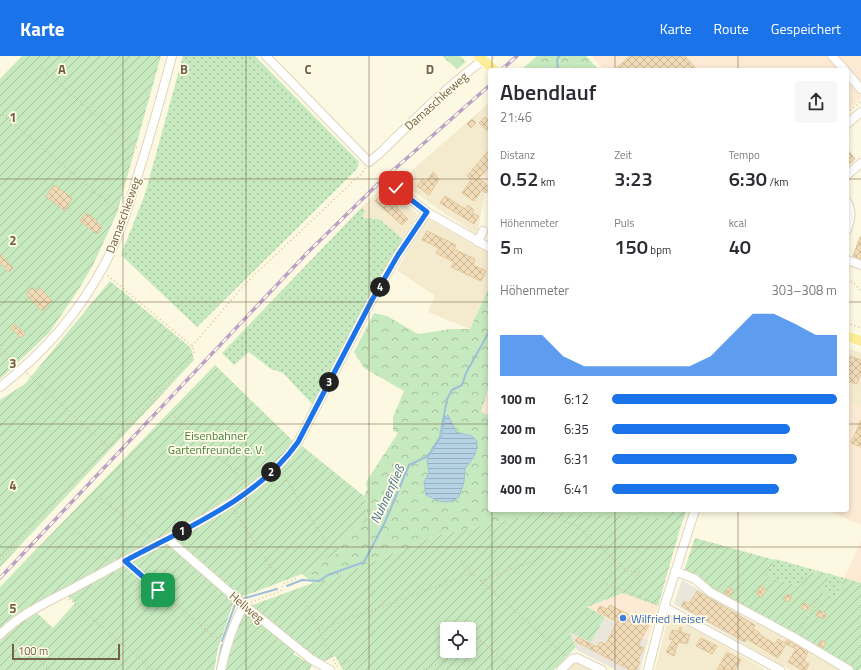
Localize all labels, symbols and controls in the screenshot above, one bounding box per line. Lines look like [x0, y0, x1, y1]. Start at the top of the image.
text: Karte [20, 14, 65, 43]
text: Karte [660, 18, 692, 39]
text: Route [714, 18, 749, 39]
text: Gespeichert [771, 18, 841, 39]
text: A [58, 59, 66, 79]
text: B [180, 59, 188, 79]
text: C [304, 59, 312, 79]
street label: Damaschkeweg [401, 69, 471, 133]
text: Abendlauf [500, 75, 596, 109]
button: share [795, 81, 837, 123]
text: 1 [9, 107, 17, 127]
text: 21:46 [500, 107, 532, 127]
text: Distanz [500, 147, 535, 163]
text: Zeit [614, 147, 632, 163]
text: Tempo [729, 147, 760, 163]
text: 0.52 [500, 163, 538, 194]
text: 3:23 [614, 163, 653, 194]
text: 6:30 [729, 163, 767, 194]
pin [379, 171, 413, 205]
street label: Damaschkeweg [100, 174, 146, 256]
text: km [538, 174, 555, 190]
text: /km [767, 174, 788, 190]
icon: check [385, 177, 407, 199]
text: Höhenmeter [500, 215, 559, 231]
text: Puls [614, 215, 634, 231]
text: kcal [729, 215, 747, 231]
text: 2 [9, 230, 17, 250]
text: 5 [500, 231, 511, 262]
text: 150 [614, 231, 648, 262]
text: 40 [729, 231, 751, 262]
text: m [511, 242, 523, 258]
text: bpm [648, 242, 671, 258]
pin: 4 [370, 277, 390, 297]
text: 4 [377, 279, 383, 295]
text: Höhenmeter [500, 280, 569, 300]
text: 303–308 m [771, 280, 837, 300]
text: 3 [9, 353, 17, 373]
pin: 3 [319, 372, 339, 392]
text: 3 [326, 374, 332, 390]
text: 100 m [500, 389, 536, 409]
text: 6:12 [564, 389, 589, 409]
text: 200 m [500, 419, 536, 439]
text: 6:35 [564, 419, 589, 439]
park label: Eisenbahner Gartenfreunde e. V. [168, 426, 264, 459]
text: 300 m [500, 449, 536, 469]
text: 6:31 [564, 449, 589, 469]
water label: Nuhnenfließ [365, 460, 410, 527]
pin: 2 [261, 462, 281, 482]
text: 2 [268, 464, 274, 480]
text: 4 [9, 475, 17, 495]
text: 400 m [500, 479, 536, 499]
text: 6:41 [564, 479, 589, 499]
pin: 1 [172, 521, 192, 541]
text: 1 [179, 523, 185, 539]
pin [141, 573, 175, 607]
icon: arrive [147, 579, 169, 601]
street label: Hellweg [225, 587, 269, 627]
text: 5 [9, 598, 17, 618]
place label: Wilfried Heiser [631, 609, 705, 628]
marker: Wilfried Heiser [618, 613, 628, 623]
map controls [440, 622, 476, 658]
button: locate [440, 622, 476, 658]
scale bar [12, 642, 120, 661]
text: 100 m [18, 643, 48, 659]

